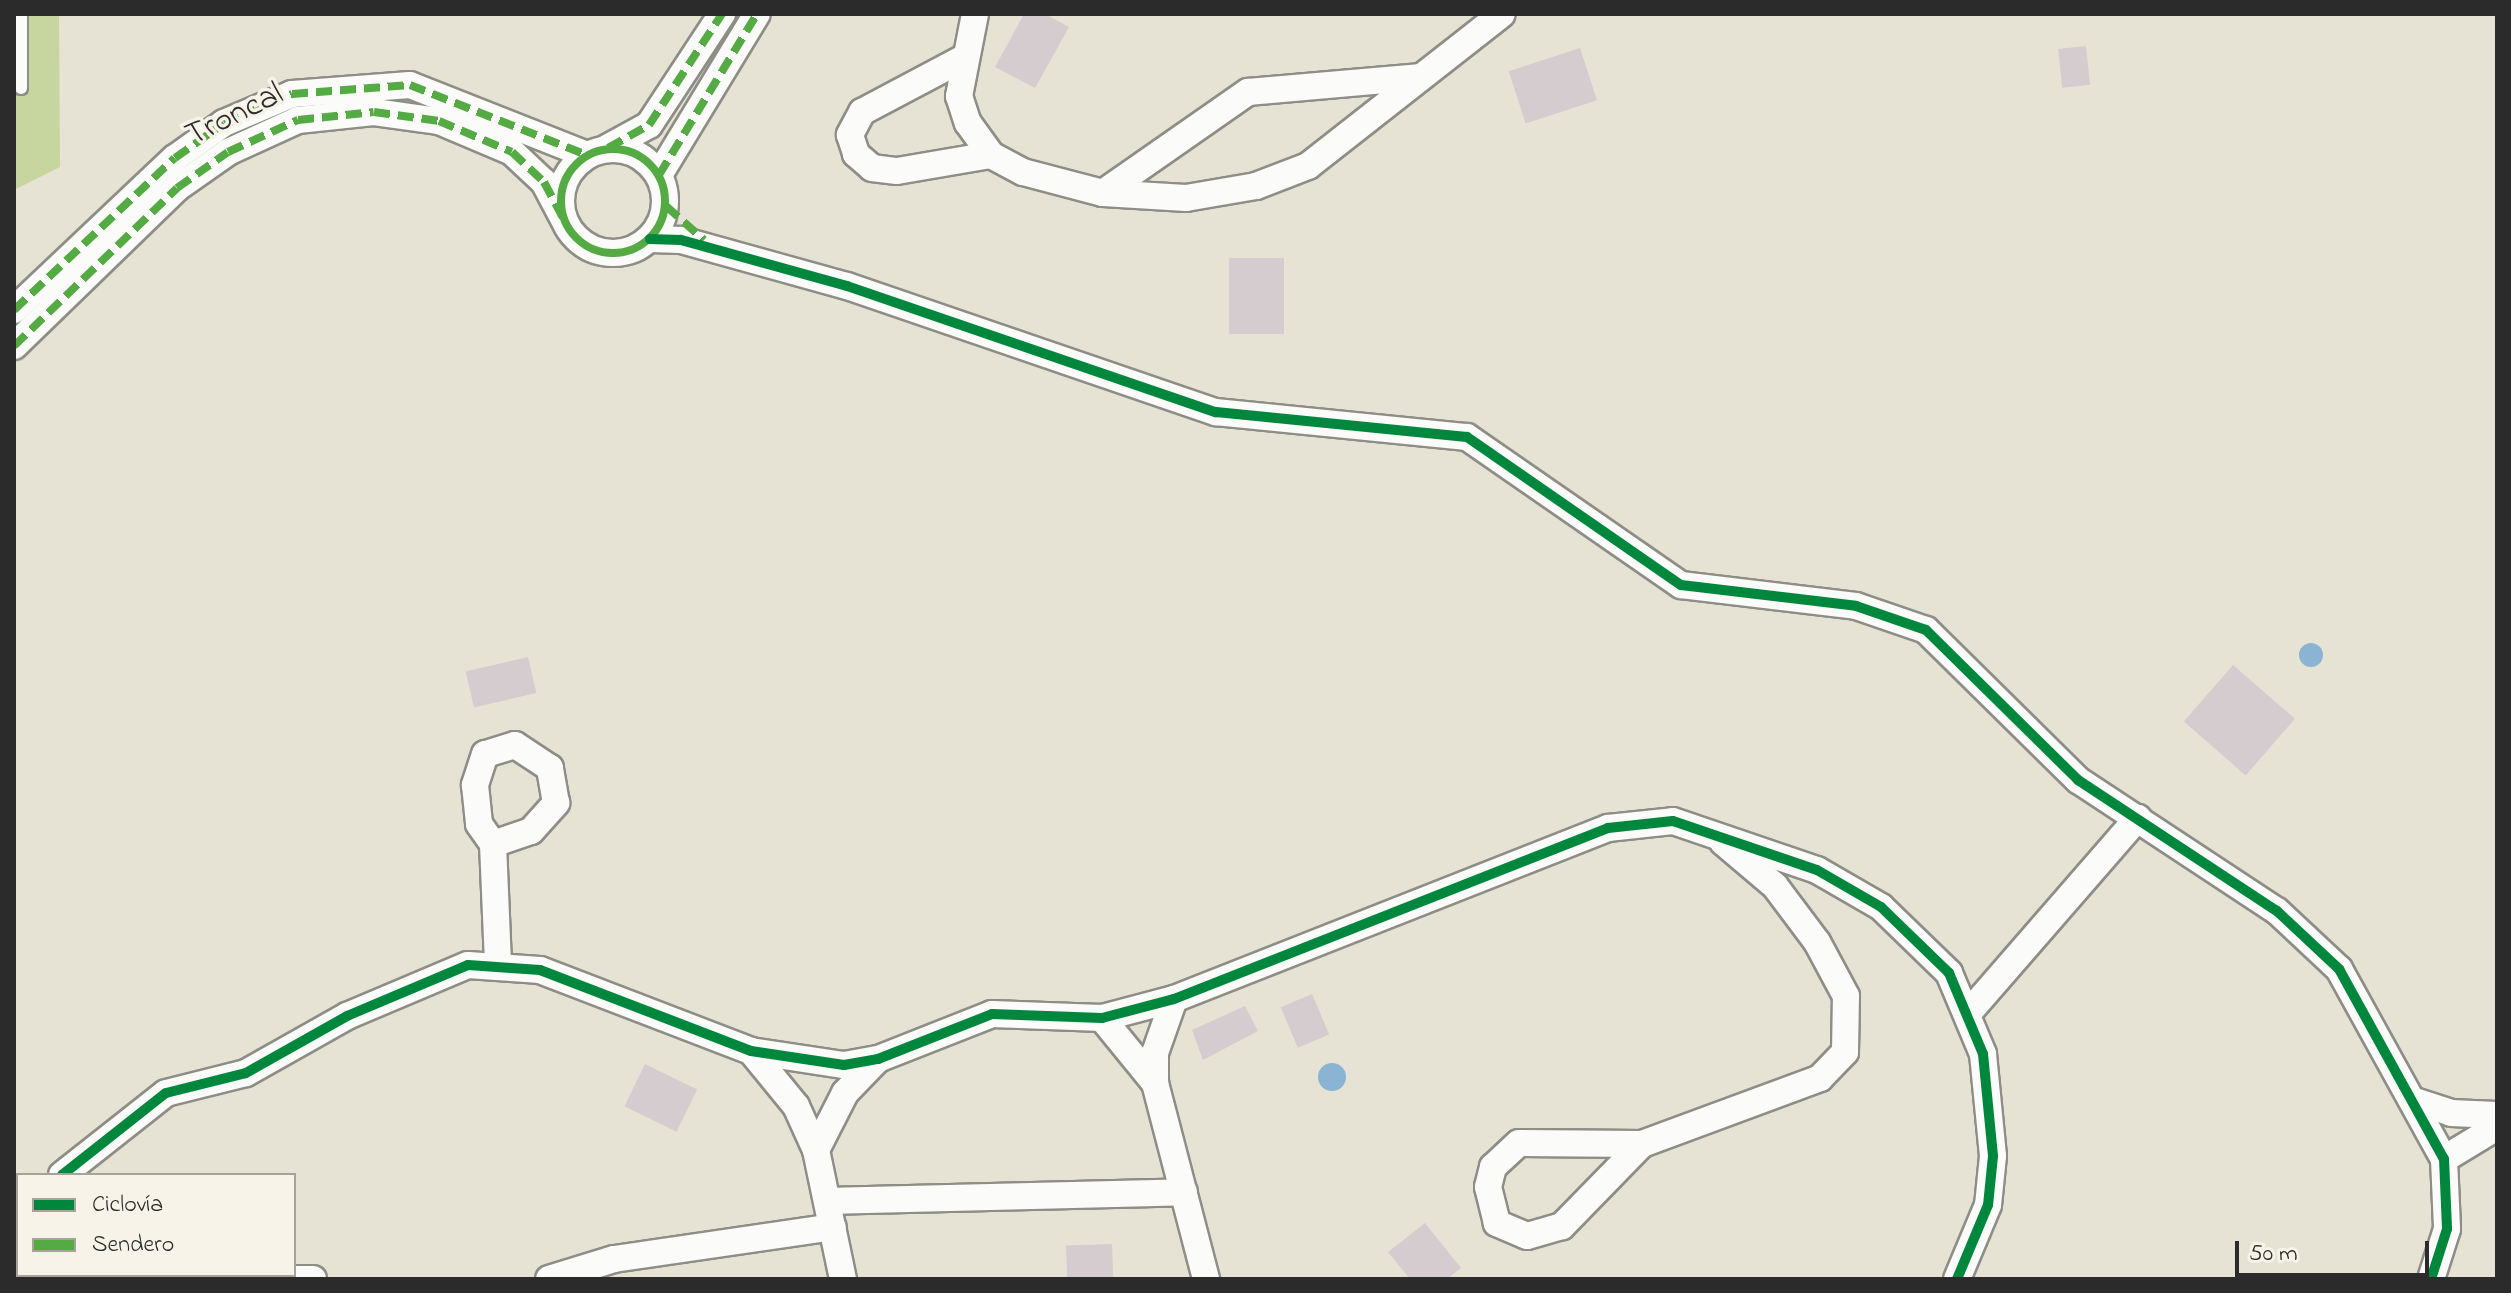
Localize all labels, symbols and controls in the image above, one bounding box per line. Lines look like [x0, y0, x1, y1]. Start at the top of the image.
street label: Troncal [179, 75, 291, 157]
legend [16, 1173, 296, 1277]
text: Ciclovía [92, 1188, 163, 1223]
scale bar [2239, 1225, 2433, 1275]
text: Sendero [92, 1228, 174, 1263]
text: 50 m [2249, 1237, 2298, 1272]

